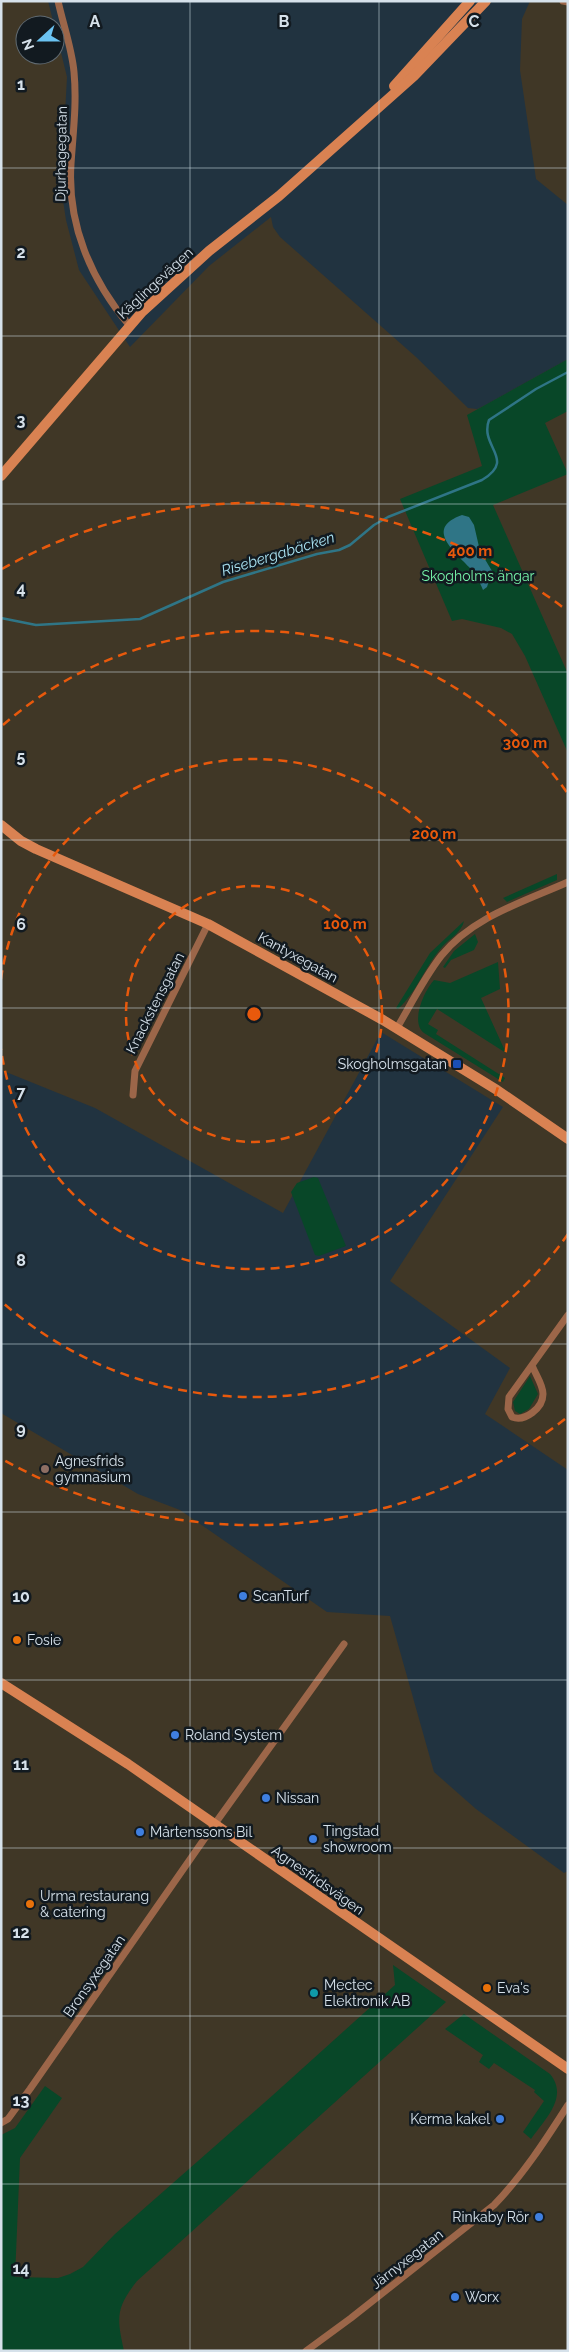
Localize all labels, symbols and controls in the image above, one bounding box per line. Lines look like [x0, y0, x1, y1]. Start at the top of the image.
text: A [90, 12, 101, 31]
text: B [279, 12, 290, 31]
text: C [469, 12, 480, 31]
north arrow [15, 15, 65, 65]
text: N [18, 37, 37, 53]
text: 1 [17, 75, 25, 94]
street label: Djurhagegatan [52, 106, 70, 202]
text: 2 [16, 243, 26, 262]
street label: Käglingevägen [114, 244, 196, 322]
text: 3 [17, 411, 26, 430]
water label: Risebergabäcken [219, 528, 337, 580]
text: 400 m [448, 542, 492, 560]
park label: Skogholms ängar [421, 568, 535, 584]
text: 4 [16, 579, 26, 598]
text: 300 m [503, 734, 547, 752]
text: 5 [17, 747, 26, 766]
text: 200 m [412, 825, 456, 843]
text: 6 [16, 915, 26, 934]
text: 100 m [323, 915, 367, 933]
street label: Kantyxegatan [255, 929, 341, 985]
street label: Knackstensgatan [123, 950, 187, 1056]
centre of rings [245, 1005, 263, 1023]
place label: Skogholmsgatan [338, 1056, 447, 1072]
marker: Skogholmsgatan [451, 1058, 463, 1070]
text: 7 [17, 1083, 26, 1102]
text: 8 [16, 1251, 26, 1270]
text: 9 [16, 1419, 26, 1438]
place label: Agnesfrids gymnasium [55, 1453, 131, 1485]
marker: Agnesfrids gymnasium [39, 1463, 51, 1475]
text: 10 [12, 1587, 30, 1606]
place label: ScanTurf [253, 1588, 310, 1604]
marker: ScanTurf [237, 1590, 249, 1602]
place label: Fosie [27, 1632, 61, 1648]
marker: Fosie [11, 1634, 23, 1646]
place label: Roland System [185, 1727, 282, 1743]
marker: Roland System [169, 1729, 181, 1741]
text: 11 [13, 1755, 29, 1774]
place label: Nissan [276, 1790, 319, 1806]
marker: Nissan [260, 1792, 272, 1804]
place label: Tingstad showroom [323, 1823, 392, 1855]
place label: Mårtenssons Bil [150, 1824, 252, 1840]
marker: Mårtenssons Bil [134, 1826, 146, 1838]
marker: Tingstad showroom [307, 1833, 319, 1845]
street label: Agnesfridsvägen [269, 1842, 367, 1918]
place label: Urma restaurang & catering [40, 1888, 149, 1920]
marker: Urma restaurang & catering [24, 1898, 36, 1910]
text: 12 [13, 1923, 29, 1942]
street label: Bronsyxegatan [60, 1932, 128, 2020]
place label: Mectec Elektronik AB [324, 1977, 410, 2009]
place label: Eva's [497, 1980, 530, 1996]
marker: Eva's [481, 1982, 493, 1994]
marker: Mectec Elektronik AB [308, 1987, 320, 1999]
text: 13 [13, 2091, 29, 2110]
place label: Kerma kakel [410, 2111, 490, 2127]
marker: Kerma kakel [494, 2113, 506, 2125]
place label: Rinkaby Rör [452, 2209, 529, 2225]
marker: Rinkaby Rör [533, 2211, 545, 2223]
street label: Järnyxegatan [368, 2226, 446, 2292]
text: 14 [12, 2259, 30, 2278]
place label: Worx [465, 2289, 499, 2305]
marker: Worx [449, 2291, 461, 2303]

